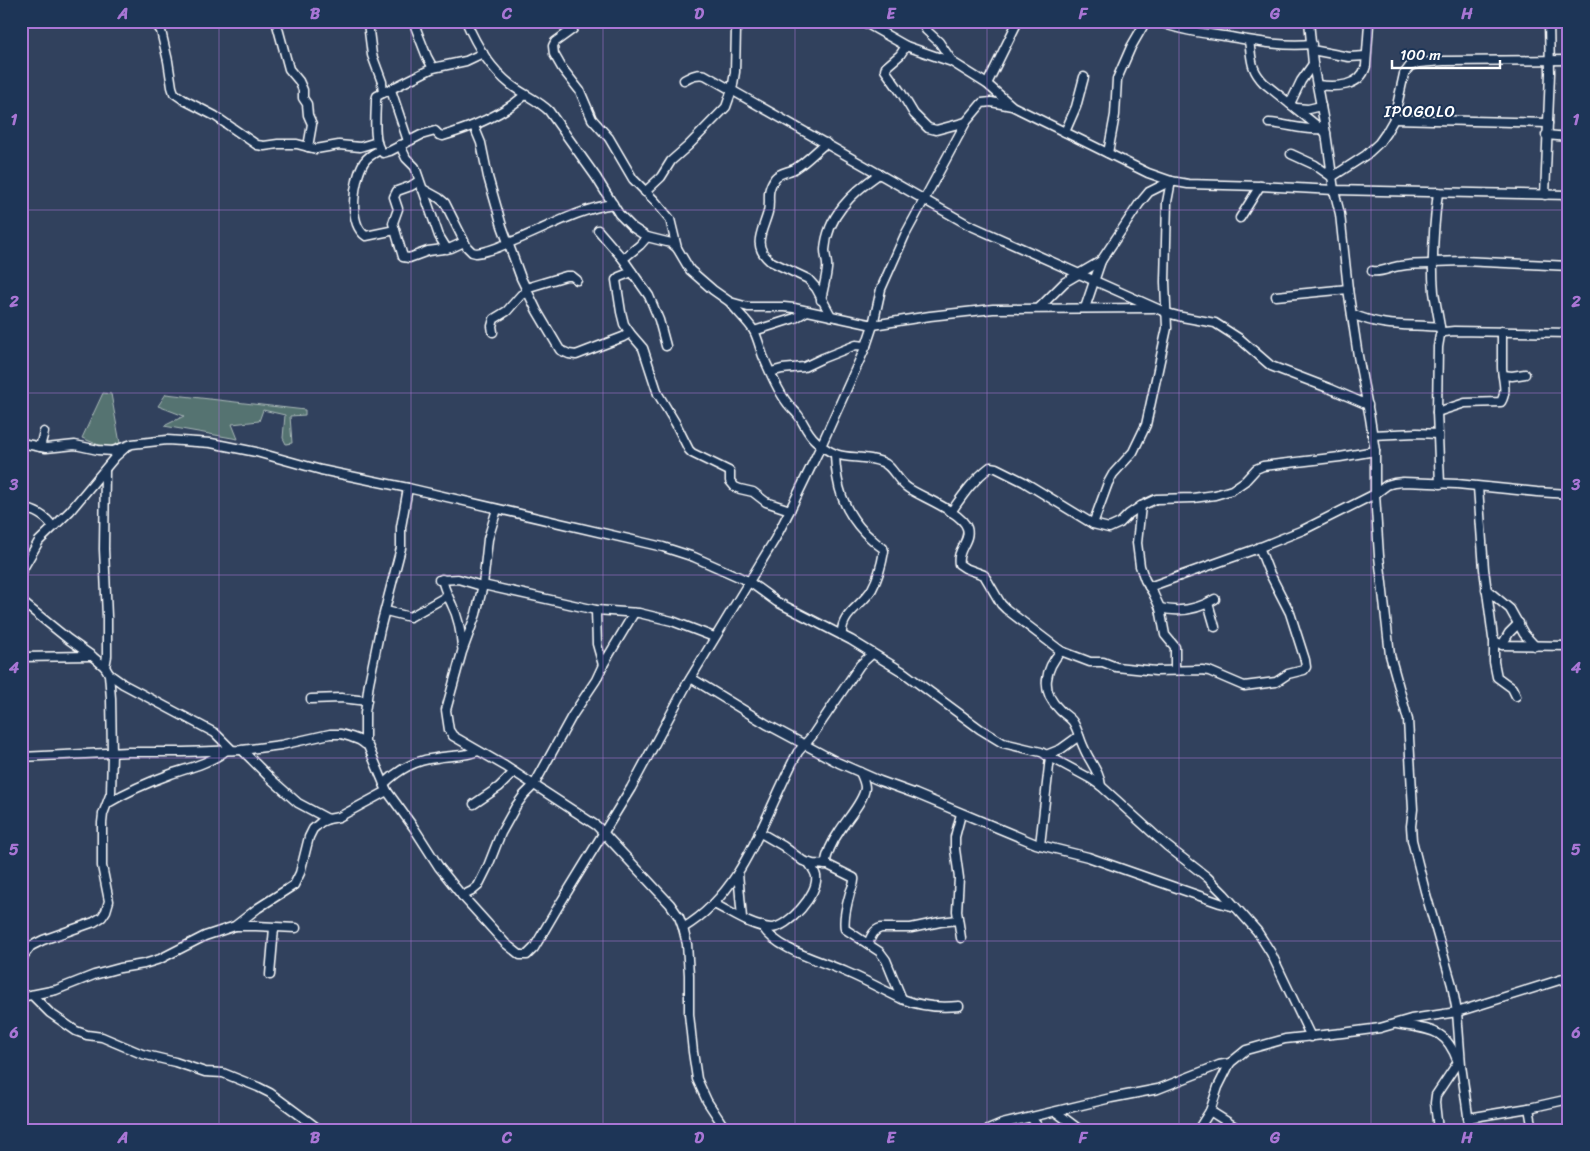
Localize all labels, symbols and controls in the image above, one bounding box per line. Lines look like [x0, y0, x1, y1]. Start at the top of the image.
text: A [117, 0, 128, 28]
text: B [310, 0, 321, 28]
text: C [501, 0, 513, 28]
text: D [694, 0, 704, 28]
text: E [887, 0, 897, 28]
text: F [1078, 0, 1089, 28]
text: G [1269, 0, 1281, 28]
text: H [1460, 0, 1473, 28]
scale bar [1392, 38, 1500, 70]
text: 100 m [1400, 42, 1441, 68]
district label: IPOGOLO [1383, 97, 1456, 126]
text: 1 [11, 105, 18, 134]
text: 1 [1573, 105, 1580, 134]
text: 2 [8, 287, 19, 316]
text: 2 [1570, 287, 1581, 316]
text: 3 [9, 470, 19, 499]
text: 3 [1571, 470, 1581, 499]
text: 4 [8, 653, 19, 682]
text: 4 [1570, 653, 1581, 682]
text: 5 [9, 835, 19, 864]
text: 5 [1571, 835, 1581, 864]
text: 6 [8, 1018, 19, 1047]
text: 6 [1570, 1018, 1581, 1047]
text: A [117, 1123, 128, 1151]
text: B [310, 1123, 321, 1151]
text: C [501, 1123, 513, 1151]
text: D [694, 1123, 704, 1151]
text: E [887, 1123, 897, 1151]
text: F [1078, 1123, 1089, 1151]
text: G [1269, 1123, 1281, 1151]
text: H [1460, 1123, 1473, 1151]

